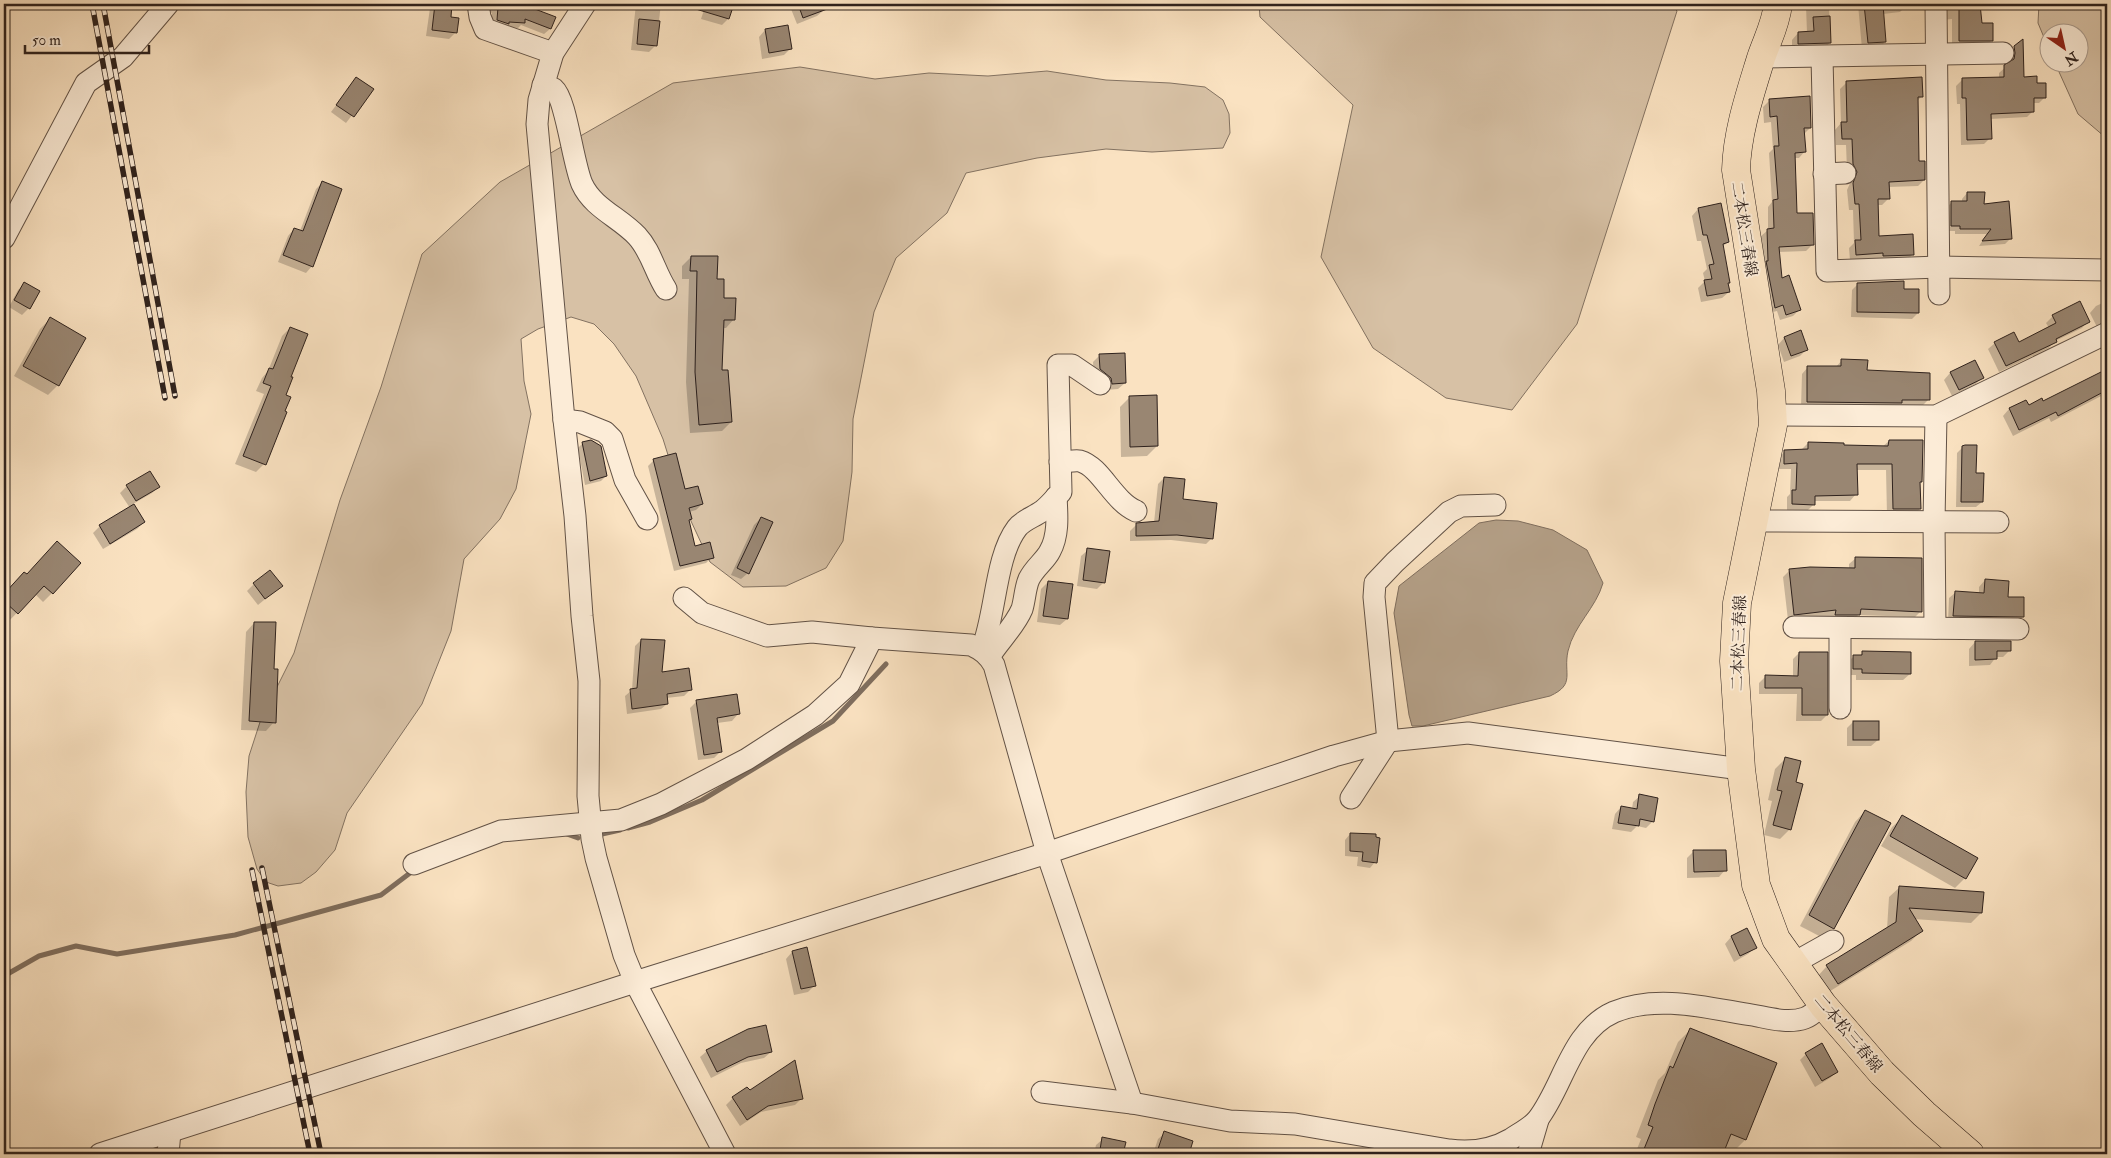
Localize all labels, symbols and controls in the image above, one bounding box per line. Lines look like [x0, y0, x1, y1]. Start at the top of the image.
scale bar [25, 22, 149, 54]
north arrow [2038, 22, 2088, 72]
text: 50 m [32, 31, 61, 50]
text: N [2061, 47, 2082, 69]
street label: 二本松三春線 [1727, 180, 1761, 278]
street label: 二本松三春線 [1727, 595, 1751, 691]
street label: 二本松三春線 [1810, 990, 1887, 1077]

